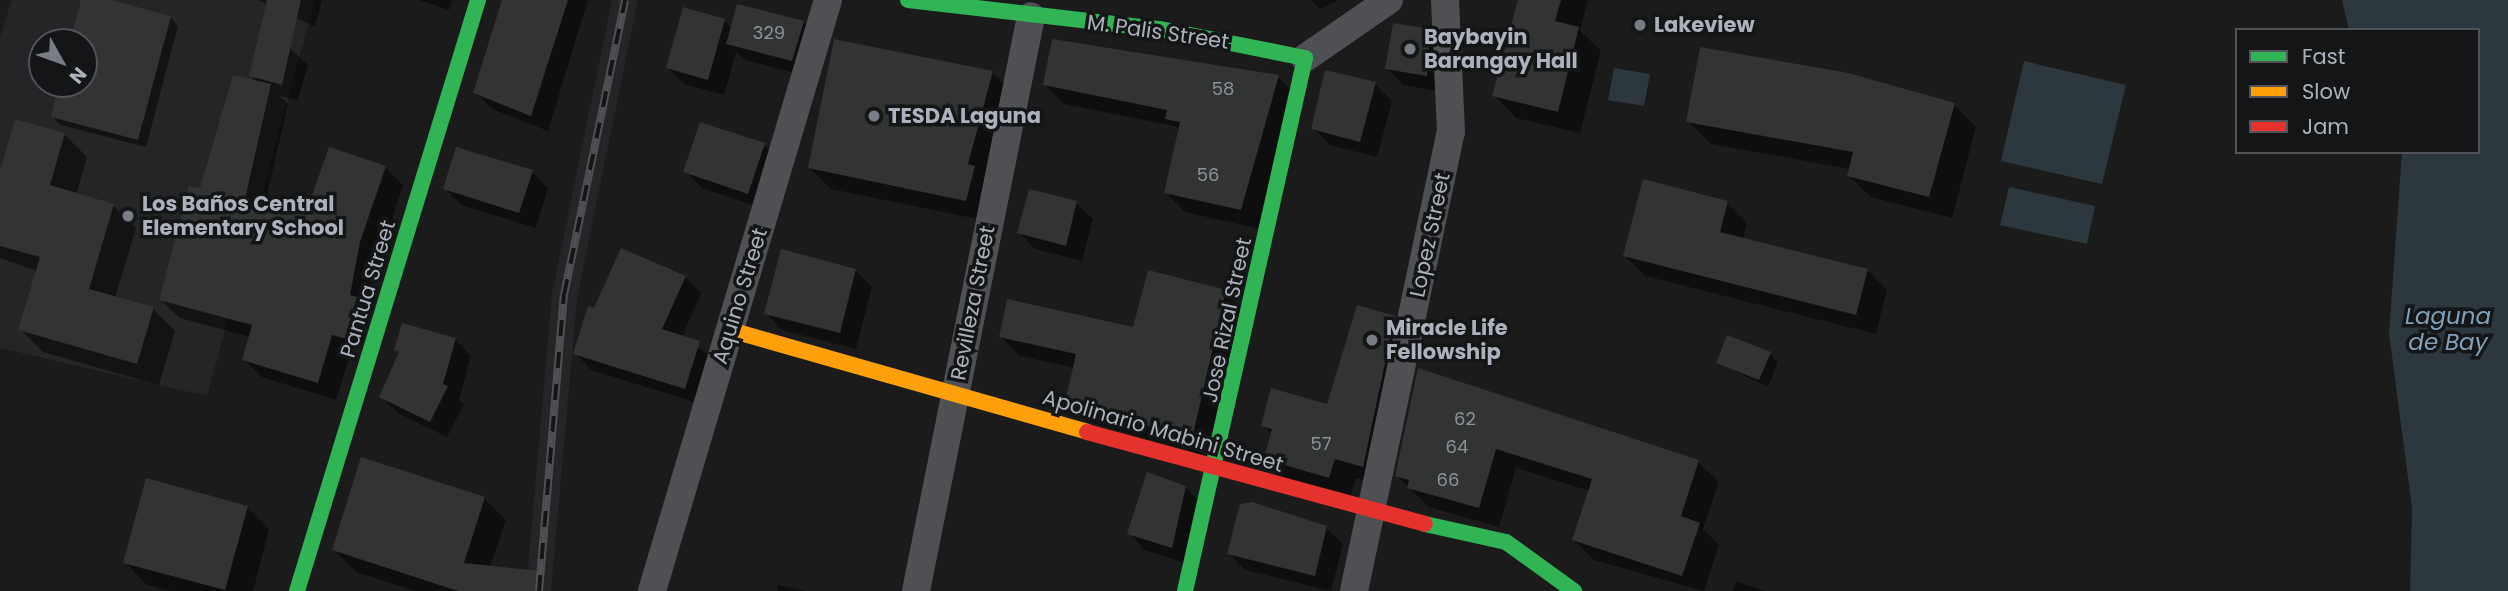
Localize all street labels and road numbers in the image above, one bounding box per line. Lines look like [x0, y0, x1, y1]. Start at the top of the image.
street label: M. Palis Street [1086, 10, 1230, 54]
street label: Lopez Street [1405, 171, 1455, 299]
street label: Pantua Street [335, 217, 401, 361]
street label: Revilleza Street [946, 224, 1000, 382]
street label: Aquino Street [707, 225, 773, 367]
street label: Jose Rizal Street [1197, 235, 1257, 405]
street label: Apolinario Mabini Street [1040, 385, 1286, 477]

